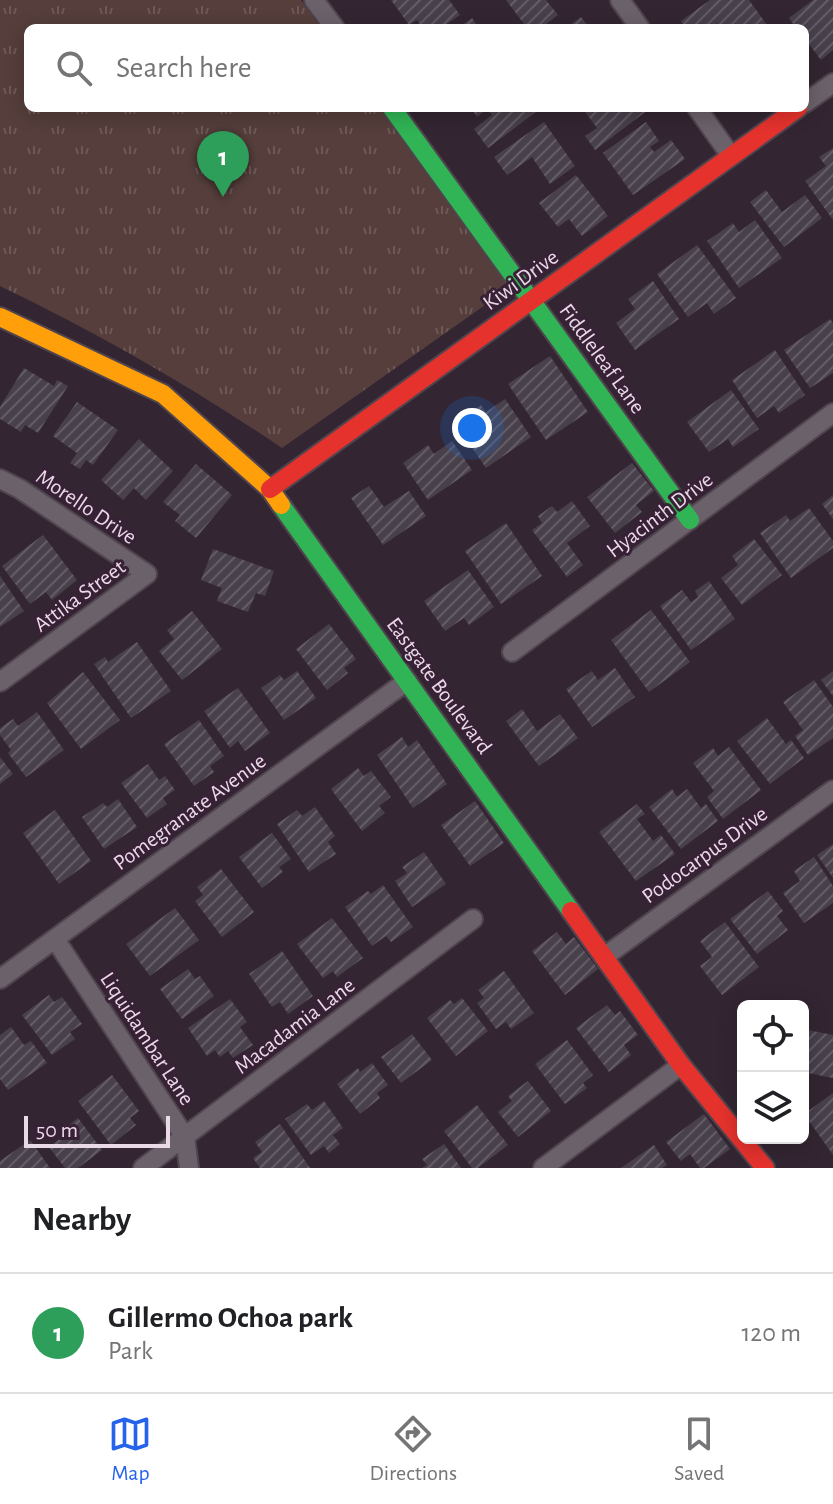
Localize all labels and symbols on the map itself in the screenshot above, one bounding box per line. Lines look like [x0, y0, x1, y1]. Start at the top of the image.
pin: 1 [197, 131, 249, 197]
street label: Kiwi Drive [479, 245, 562, 314]
street label: Fiddleleaf Lane [555, 300, 649, 418]
your location [452, 408, 492, 448]
street label: Morello Drive [32, 465, 141, 548]
street label: Hyacinth Drive [602, 468, 717, 562]
street label: Attika Street [30, 556, 129, 636]
street label: Eastgate Boulevard [382, 613, 496, 758]
street label: Pomegranate Avenue [109, 749, 270, 874]
street label: Podocarpus Drive [638, 802, 771, 907]
street label: Liquidambar Lane [96, 968, 198, 1109]
street label: Macadamia Lane [230, 974, 359, 1078]
scale bar [24, 1112, 170, 1148]

